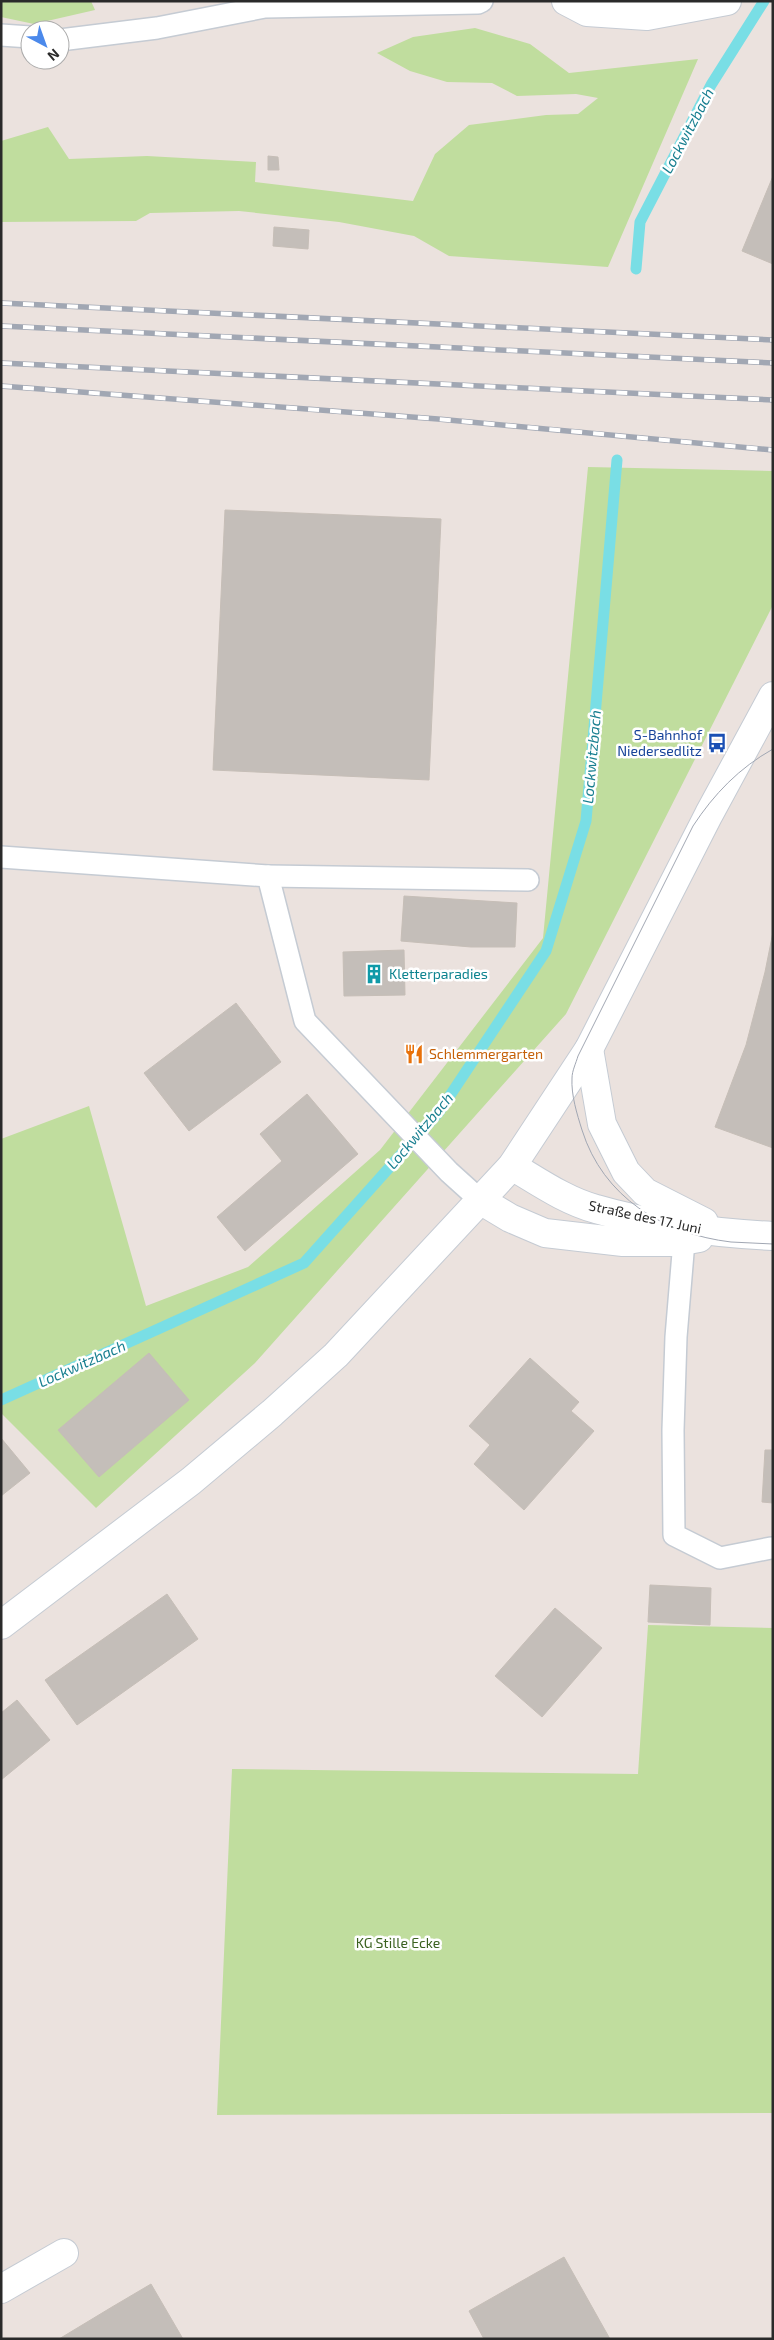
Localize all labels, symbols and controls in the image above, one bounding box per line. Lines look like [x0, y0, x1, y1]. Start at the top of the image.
north arrow [20, 20, 70, 70]
text: N [44, 45, 63, 65]
water label: Lockwitzbach [657, 85, 717, 176]
water label: Lockwitzbach [578, 709, 604, 804]
place label: S-Bahnhof Niedersedlitz [617, 726, 703, 759]
bus stop icon: S-Bahnhof Niedersedlitz [706, 732, 728, 754]
building icon: Kletterparadies [363, 963, 385, 985]
place label: Kletterparadies [389, 965, 488, 982]
restaurant icon: Schlemmergarten [403, 1043, 425, 1065]
place label: Schlemmergarten [429, 1045, 543, 1062]
water label: Lockwitzbach [382, 1089, 456, 1172]
street label: Straße des 17. Juni [587, 1196, 703, 1237]
water label: Lockwitzbach [35, 1336, 128, 1390]
park label: KG Stille Ecke [356, 1934, 440, 1951]

